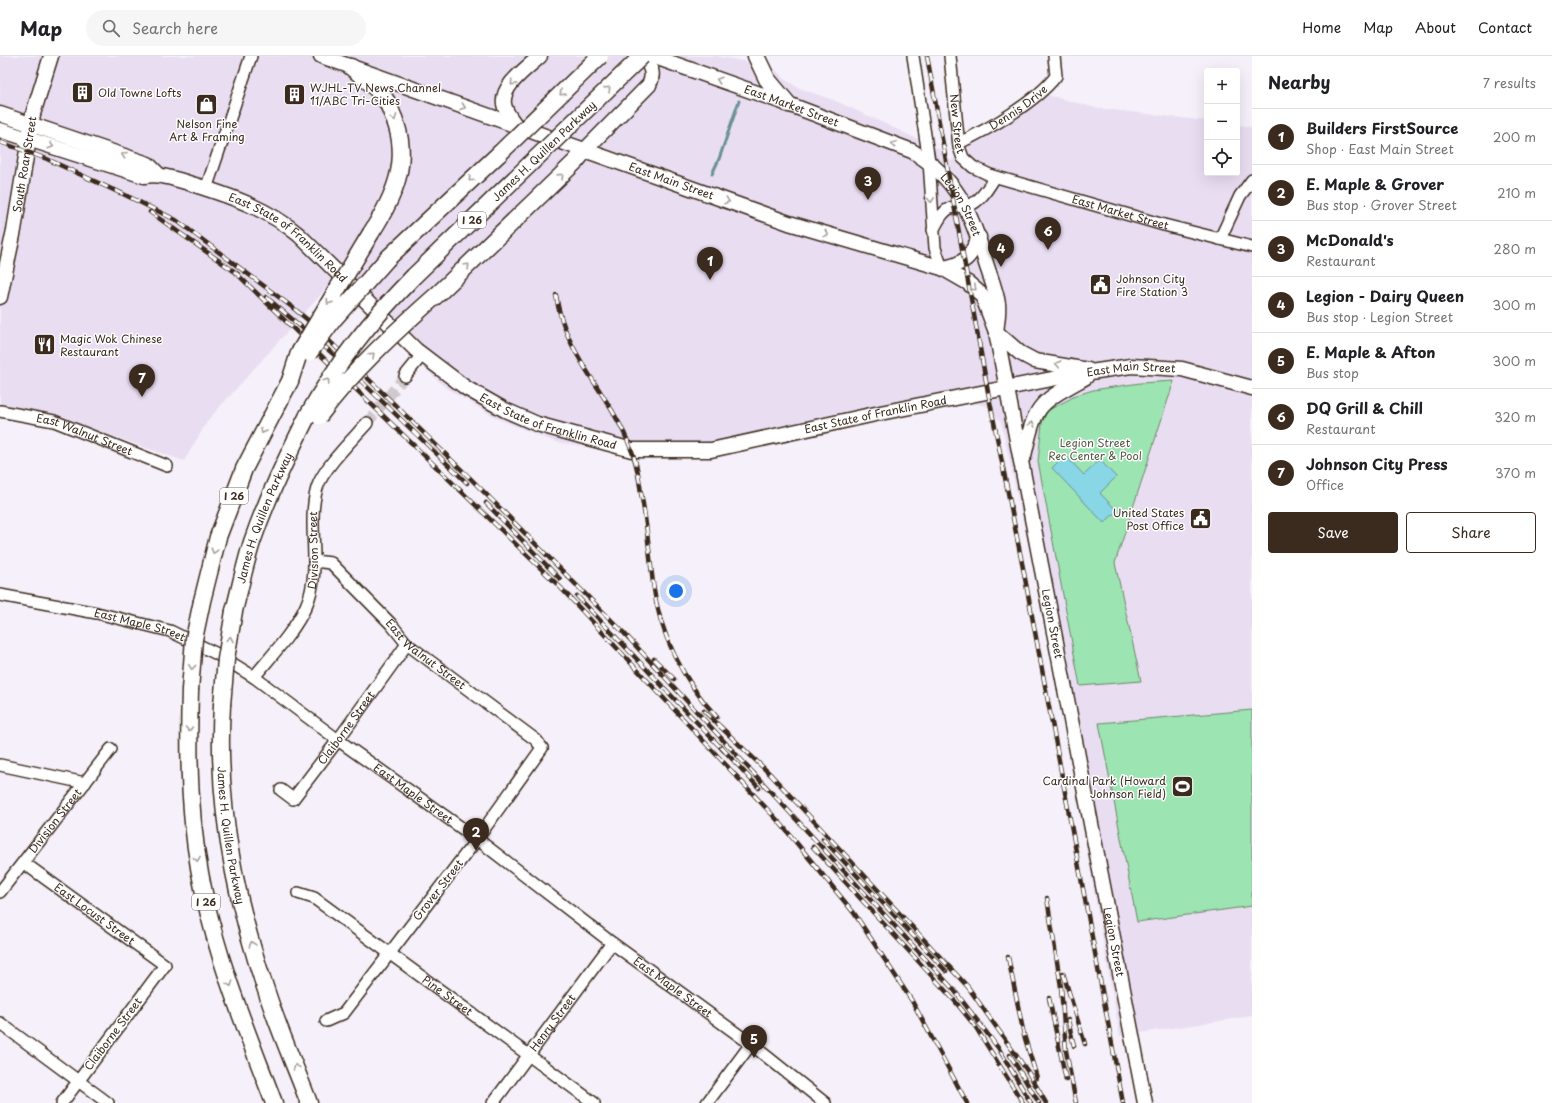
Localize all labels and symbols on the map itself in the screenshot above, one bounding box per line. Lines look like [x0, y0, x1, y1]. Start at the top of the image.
one-way arrow [716, 76, 723, 84]
one-way arrow [510, 78, 517, 86]
place label: WJHL-TV News Channel 11/ABC Tri-Cities [310, 79, 441, 109]
building icon: Old Towne Lofts [69, 80, 95, 106]
street label: East Market Street [742, 80, 842, 131]
building icon: WJHL-TV News Channel 11/ABC Tri-Cities [282, 81, 308, 107]
street label: Dennis Drive [985, 81, 1051, 134]
place label: Old Towne Lofts [98, 84, 181, 101]
one-way arrow [603, 86, 611, 94]
one-way arrow [559, 88, 567, 96]
shop icon: Nelson Fine Art & Framing [194, 91, 220, 117]
street label: New Street [946, 93, 970, 156]
street label: James H. Quillen Parkway [488, 96, 600, 205]
one-way arrow [459, 102, 466, 111]
street label: South Roan Street [8, 114, 41, 214]
one-way arrow [389, 114, 397, 121]
place label: Nelson Fine Art & Framing [169, 115, 245, 145]
one-way arrow [47, 141, 54, 150]
one-way arrow [890, 141, 897, 149]
one-way arrow [121, 152, 128, 160]
street label: East Main Street [627, 158, 717, 204]
pin: 3 [855, 167, 881, 200]
street label: Legion Street [937, 169, 986, 239]
one-way arrow [556, 173, 564, 181]
one-way arrow [468, 174, 476, 182]
street label: East State of Franklin Road [226, 188, 352, 286]
street label: East Market Street [1070, 190, 1171, 234]
one-way arrow [723, 196, 730, 205]
one-way arrow [927, 197, 935, 203]
road number: I 26 [458, 212, 486, 228]
pin: 6 [1035, 217, 1061, 250]
one-way arrow [823, 229, 830, 238]
pin: 4 [988, 234, 1014, 267]
pin: 1 [697, 247, 723, 280]
one-way arrow [462, 263, 470, 271]
place label: Johnson City Fire Station 3 [1116, 270, 1188, 300]
public building icon: Johnson City Fire Station 3 [1088, 272, 1114, 298]
one-way arrow [969, 283, 976, 290]
one-way arrow [326, 298, 334, 305]
place label: Magic Wok Chinese Restaurant [60, 330, 162, 360]
restaurant icon: Magic Wok Chinese Restaurant [31, 332, 57, 358]
one-way arrow [367, 352, 375, 360]
street label: East Main Street [1085, 357, 1176, 380]
one-way arrow [1055, 360, 1062, 369]
pin: 7 [129, 364, 155, 397]
one-way arrow [322, 378, 330, 385]
street label: East State of Franklin Road [477, 388, 619, 453]
street label: East State of Franklin Road [803, 391, 948, 437]
street label: East Walnut Street [35, 409, 136, 460]
one-way arrow [1027, 420, 1036, 427]
one-way arrow [261, 427, 268, 434]
park label: Legion Street Rec Center & Pool [1048, 434, 1142, 464]
street label: James H. Quillen Parkway [232, 449, 296, 585]
road number: I 26 [220, 488, 248, 504]
place label: United States Post Office [1113, 504, 1184, 534]
public building icon: United States Post Office [1187, 506, 1213, 532]
street label: Division Street [303, 511, 322, 590]
one-way arrow [210, 547, 219, 554]
your location [666, 581, 686, 601]
street label: Legion Street [1038, 587, 1068, 660]
street label: East Maple Street [93, 604, 189, 645]
street label: East Walnut Street [382, 615, 470, 693]
one-way arrow [225, 636, 233, 642]
one-way arrow [187, 664, 196, 670]
street label: Claiborne Street [313, 687, 379, 768]
one-way arrow [184, 726, 193, 732]
street label: East Maple Street [370, 759, 457, 828]
street label: James H. Quillen Parkway [213, 766, 250, 906]
place label: Cardinal Park (Howard Johnson Field) [1043, 772, 1166, 802]
sports icon: Cardinal Park (Howard Johnson Field) [1169, 774, 1195, 800]
street label: Division Street [24, 785, 85, 857]
pin: 2 [463, 818, 489, 851]
one-way arrow [193, 855, 201, 862]
street label: Grover Street [408, 855, 467, 924]
street label: East Locust Street [51, 879, 139, 949]
road number: I 26 [192, 894, 220, 910]
street label: Legion Street [1099, 905, 1129, 979]
one-way arrow [248, 941, 257, 948]
street label: East Maple Street [630, 952, 717, 1022]
street label: Pine Street [419, 971, 476, 1019]
one-way arrow [225, 981, 234, 988]
street label: Henry Street [525, 990, 580, 1055]
street label: Claiborne Street [80, 993, 146, 1074]
pin: 5 [741, 1025, 767, 1058]
one-way arrow [292, 1063, 300, 1070]

